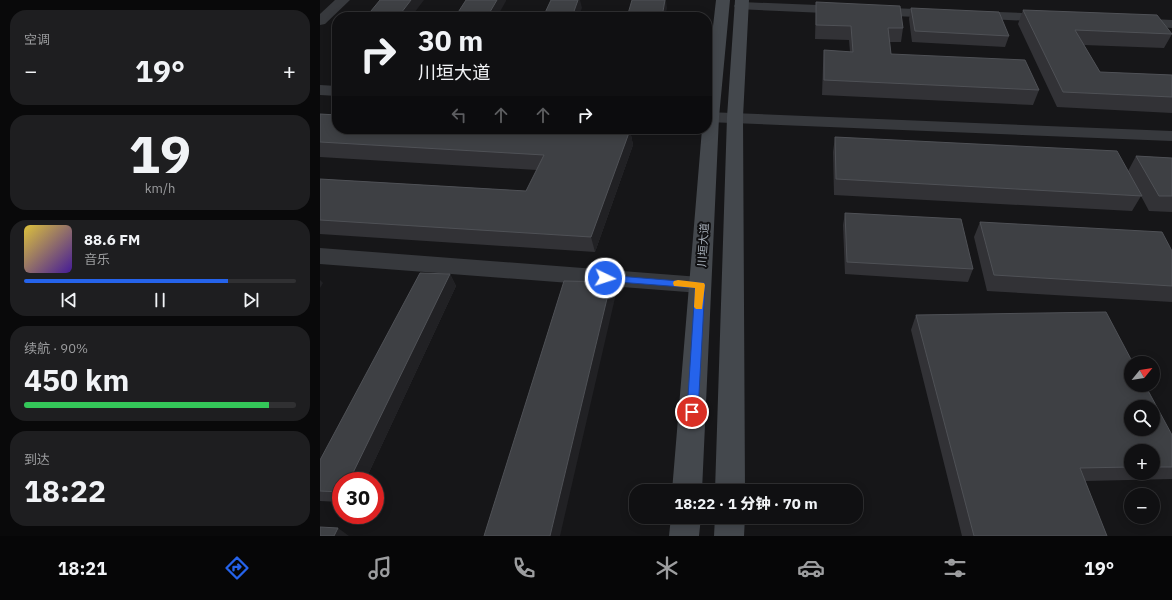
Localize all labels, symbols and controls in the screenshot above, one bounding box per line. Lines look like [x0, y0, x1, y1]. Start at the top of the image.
text: 30 m [418, 22, 483, 59]
icon: right [352, 28, 404, 80]
text: 空调 [24, 31, 50, 48]
text: 19° [135, 51, 185, 90]
text: − [24, 56, 37, 85]
text: + [283, 56, 296, 85]
text: 川垣大道 [418, 61, 490, 84]
icon: left [448, 104, 470, 126]
icon: ahead [490, 104, 512, 126]
icon: ahead [532, 104, 554, 126]
icon: right [574, 104, 596, 126]
text: 19 [129, 120, 191, 187]
text: km/h [145, 180, 175, 197]
street label: 川垣大道 [694, 223, 712, 267]
text: 88.6 FM [84, 230, 140, 249]
text: 音乐 [84, 251, 110, 268]
position arrow [584, 257, 626, 299]
icon: previous [58, 289, 80, 311]
icon: pause [149, 289, 171, 311]
icon: next [240, 289, 262, 311]
text: 续航 · 90% [24, 340, 88, 357]
north arrow [1124, 356, 1160, 392]
map controls [1124, 356, 1160, 524]
text: 450 km [24, 360, 129, 399]
pin [675, 395, 709, 429]
button: search [1124, 400, 1160, 436]
icon: arrive [681, 401, 703, 423]
button: + [1124, 444, 1160, 480]
text: 到达 [24, 451, 50, 468]
text: 18:22 [24, 471, 106, 510]
speed limit sign: 30 [332, 472, 384, 524]
button: − [1124, 488, 1160, 524]
text: 18:22 · 1 分钟 · 70 m [674, 494, 818, 513]
icon: directions [223, 554, 251, 582]
icon: music [366, 554, 394, 582]
icon: phone [510, 554, 538, 582]
icon: climate [653, 554, 681, 582]
icon: car [797, 554, 825, 582]
icon: filters [941, 554, 969, 582]
text: 18:21 [58, 557, 107, 580]
text: 19° [1084, 557, 1114, 580]

